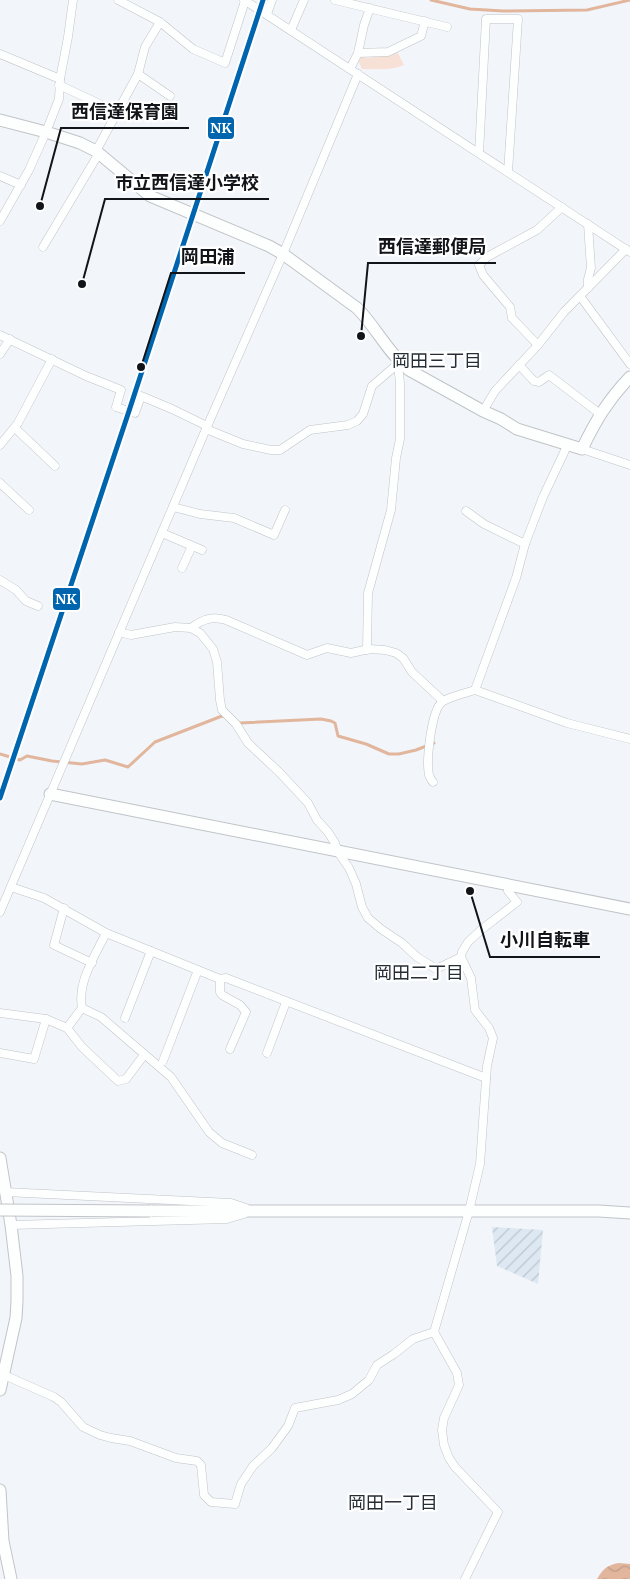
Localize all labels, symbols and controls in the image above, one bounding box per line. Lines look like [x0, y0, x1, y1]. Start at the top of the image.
callout: 西信達保育園 [61, 95, 189, 128]
text: 西信達保育園 [71, 100, 179, 123]
line badge: NK [207, 116, 235, 140]
text: NK [210, 119, 232, 137]
callout: 市立西信達小学校 [105, 166, 269, 199]
text: 市立西信達小学校 [115, 171, 259, 194]
callout: 西信達郵便局 [368, 230, 496, 263]
text: 西信達郵便局 [378, 235, 486, 258]
callout: 岡田浦 [171, 240, 245, 273]
text: 岡田浦 [181, 245, 235, 268]
district label: 岡田三丁目 [392, 349, 482, 372]
line badge: NK [52, 587, 81, 611]
text: NK [55, 590, 77, 608]
callout: 小川自転車 [490, 924, 600, 957]
text: 小川自転車 [500, 928, 590, 951]
district label: 岡田二丁目 [374, 961, 464, 984]
district label: 岡田一丁目 [348, 1491, 438, 1514]

